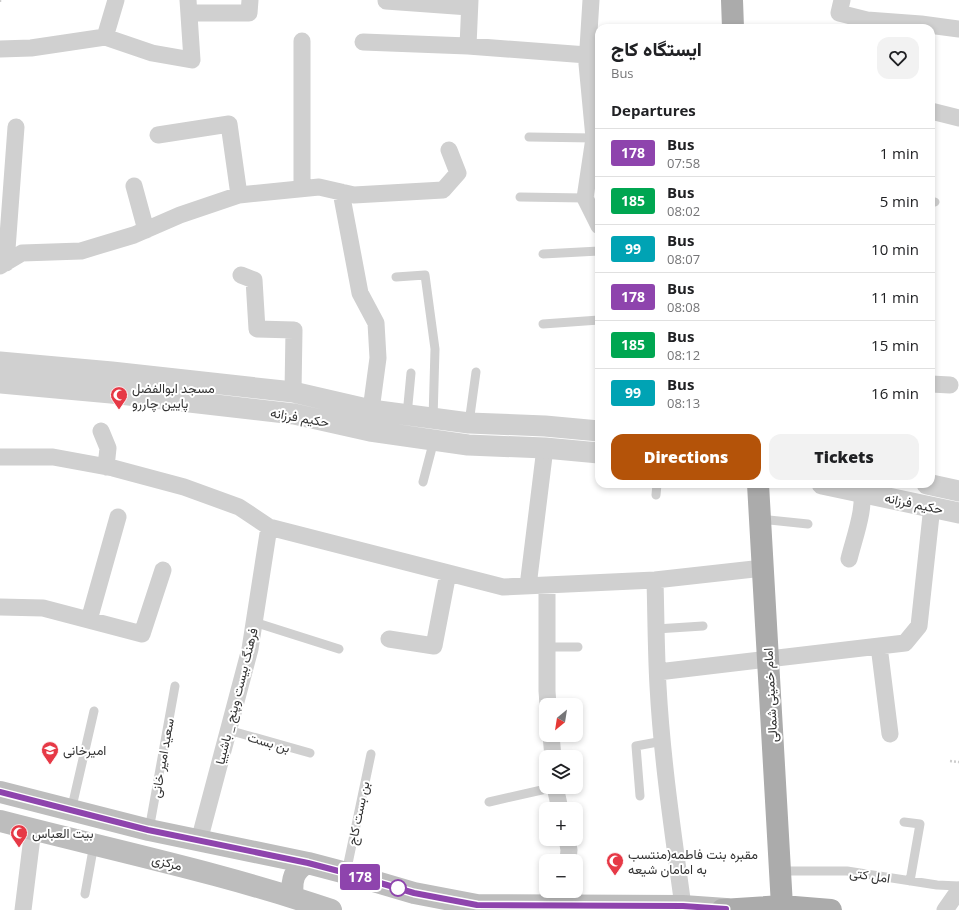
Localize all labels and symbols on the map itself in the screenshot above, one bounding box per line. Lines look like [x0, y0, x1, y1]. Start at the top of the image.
place label: مسجد ابوالفضل پایین چاررو [132, 379, 215, 413]
mosque icon: مسجد ابوالفضل پایین چاررو [109, 385, 129, 410]
street label: حکیم فرزانه [269, 403, 331, 431]
street label: حکیم فرزانه [883, 488, 945, 518]
street label: فرهنگ بیست وپنج _ باشییا [210, 626, 263, 766]
street label: امام خمینی شمالی [759, 647, 781, 743]
north arrow [539, 698, 583, 742]
street label: سعید امیر خانی [146, 717, 178, 799]
street label: بن بست [246, 727, 293, 757]
school or university icon: امیرخانی [40, 740, 60, 765]
place label: امیرخانی [63, 741, 106, 759]
street label: بن بست کاج [342, 779, 375, 847]
mosque icon: بیت العباس [9, 823, 29, 848]
place label: بیت العباس [32, 824, 94, 842]
place label: مقبره بنت فاطمه(منتسب به امامان شیعه [628, 845, 758, 878]
street label: مرکزی [150, 850, 184, 874]
mosque icon: مقبره بنت فاطمه(منتسب به امامان شیعه [605, 851, 625, 876]
street label: امل کتی [848, 863, 892, 887]
line badge: 178 [337, 864, 383, 890]
unlabelled marker [389, 879, 407, 897]

